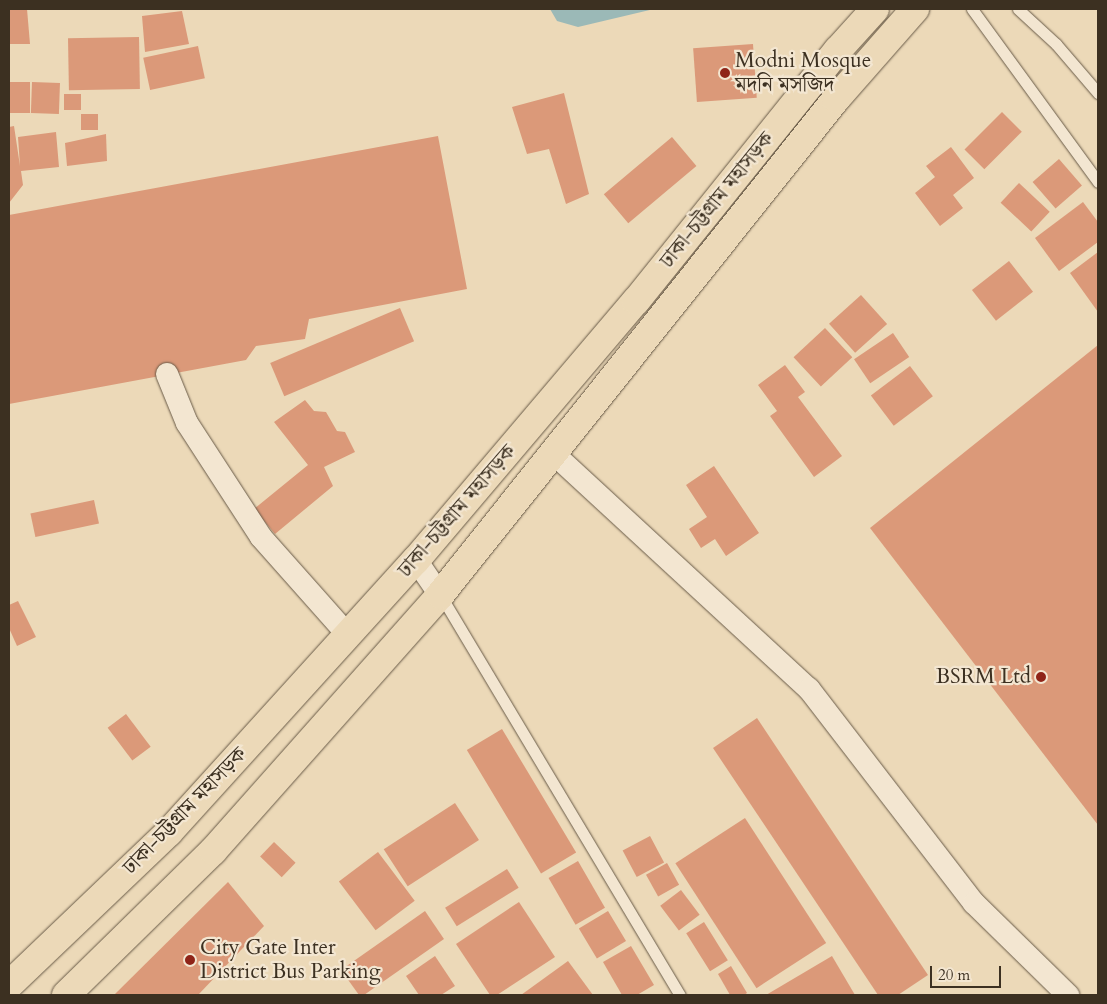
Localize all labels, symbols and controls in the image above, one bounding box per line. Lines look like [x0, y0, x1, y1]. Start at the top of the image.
place label: Modni Mosque মদনি মসজিদ [735, 48, 871, 98]
marker: Modni Mosque মদনি মসজিদ [719, 67, 731, 79]
street label: ঢাকা-চট্টগ্রাম মহাসড়ক [655, 127, 779, 273]
street label: ঢাকা-চট্টগ্রাম মহাসড়ক [393, 440, 521, 582]
place label: BSRM Ltd [936, 664, 1031, 690]
marker: BSRM Ltd [1035, 671, 1047, 683]
street label: ঢাকা-চট্টগ্রাম মহাসড়ক [118, 742, 252, 880]
place label: City Gate Inter District Bus Parking [200, 935, 381, 985]
marker: City Gate Inter District Bus Parking [184, 954, 196, 966]
scale bar [932, 956, 1003, 988]
text: 20 m [938, 965, 970, 985]

